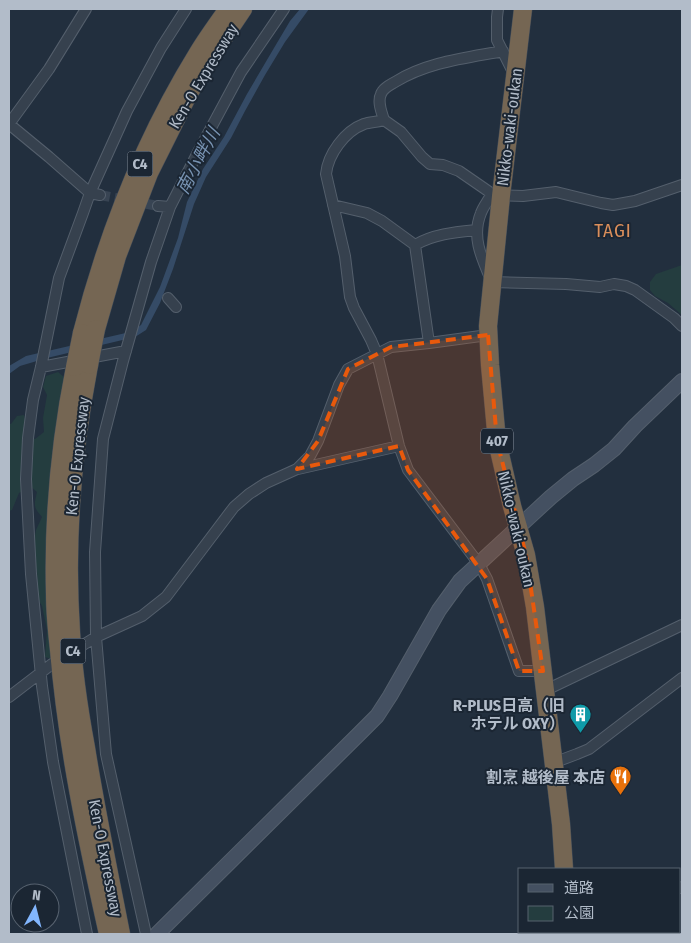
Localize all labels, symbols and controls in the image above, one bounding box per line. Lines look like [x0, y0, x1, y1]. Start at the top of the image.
street label: Ken-O Expressway [165, 20, 243, 132]
street label: Nikko-waki-oukan [493, 67, 526, 187]
water label: 南小畔川 [171, 122, 226, 198]
road number: C4 [128, 152, 152, 176]
district label: TAGI [594, 219, 632, 242]
street label: Ken-O Expressway [62, 395, 93, 516]
road number: 407 [481, 428, 513, 454]
street label: Nikko-waki-oukan [494, 469, 539, 589]
road number: C4 [60, 638, 86, 664]
place label: R-PLUS日高（旧 ホテル OXY） [453, 696, 565, 733]
building icon: R-PLUS日高（旧 ホテル OXY） [569, 702, 593, 733]
restaurant icon: 割烹 越後屋 本店 [609, 765, 633, 796]
place label: 割烹 越後屋 本店 [486, 768, 605, 787]
street label: Ken-O Expressway [85, 798, 126, 919]
legend [518, 868, 681, 933]
text: 道路 [564, 879, 594, 897]
north arrow [10, 883, 60, 933]
text: N [31, 887, 42, 905]
text: 公園 [564, 904, 594, 922]

